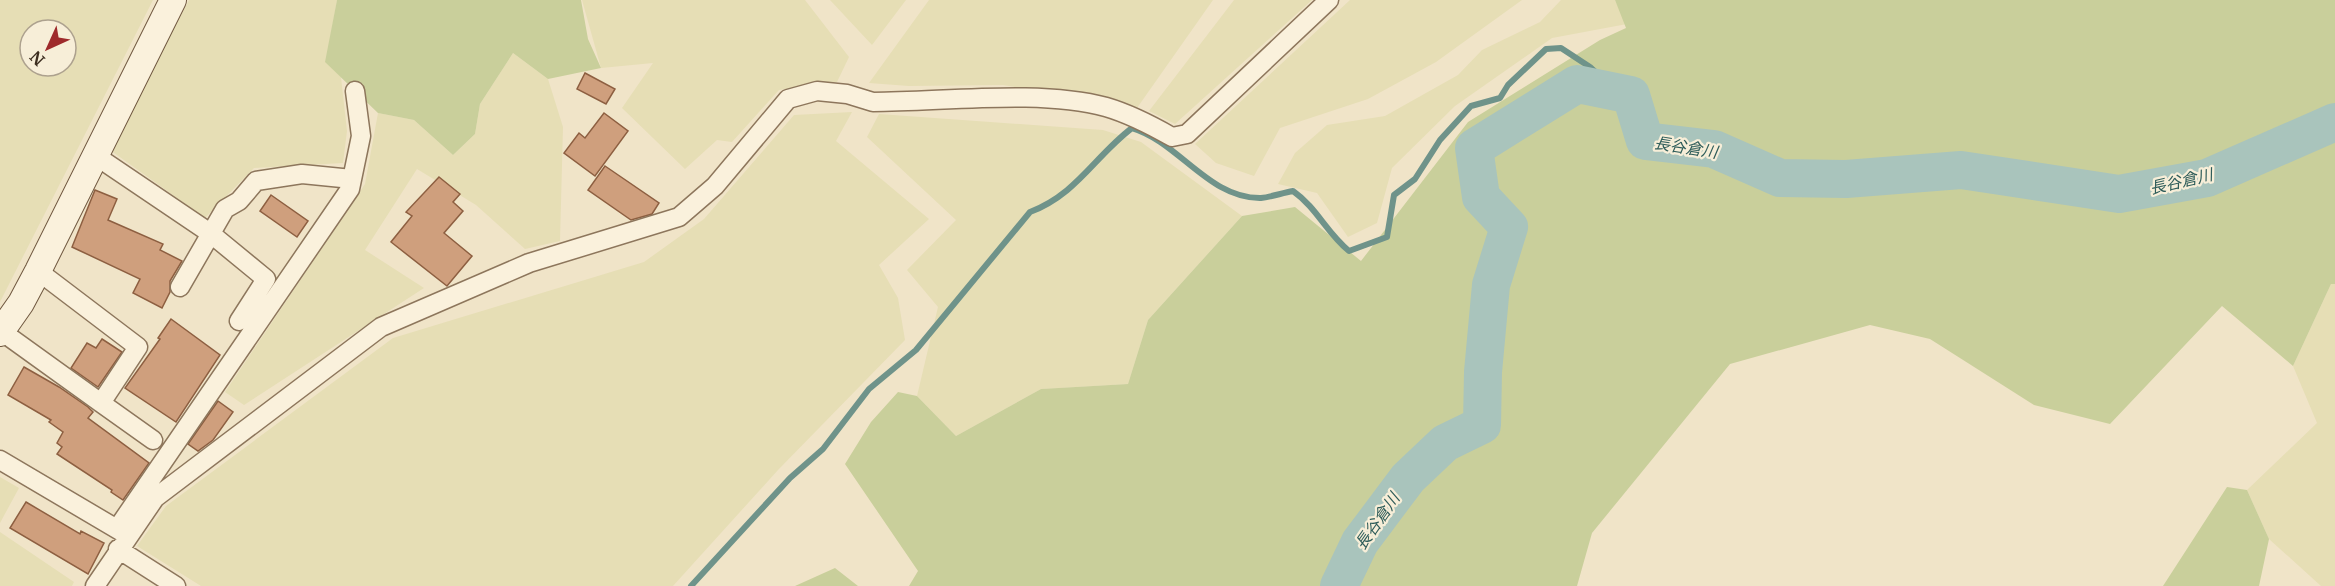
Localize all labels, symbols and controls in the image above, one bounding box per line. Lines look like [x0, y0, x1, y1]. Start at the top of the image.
north arrow [18, 18, 78, 78]
text: N [26, 47, 49, 70]
water label: 長谷倉川 [1653, 132, 1721, 162]
water label: 長谷倉川 [2148, 164, 2216, 198]
water label: 長谷倉川 [1350, 487, 1405, 553]

